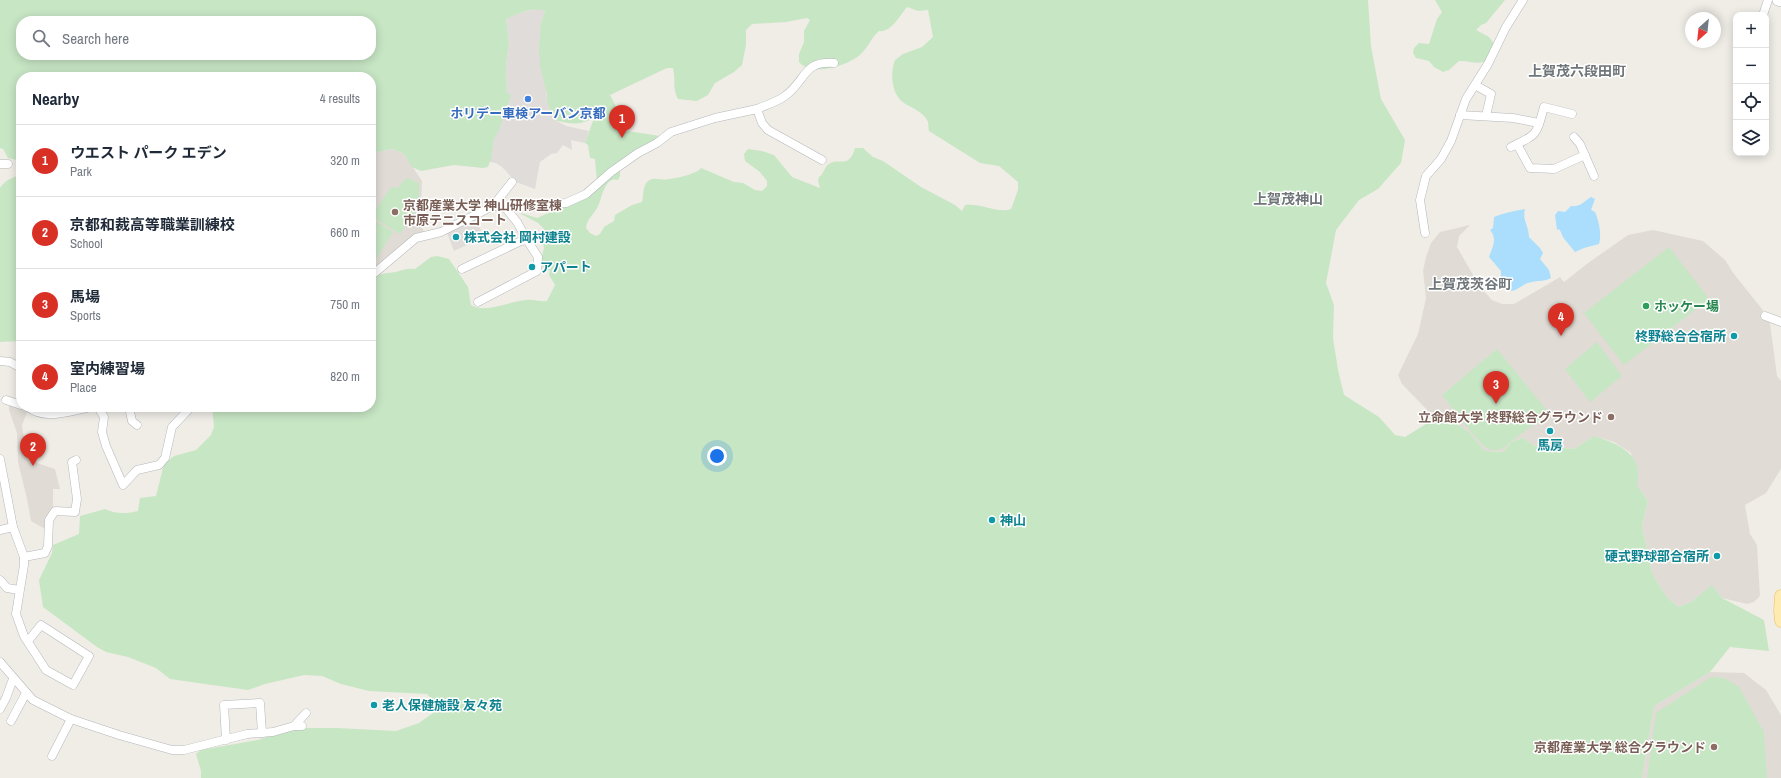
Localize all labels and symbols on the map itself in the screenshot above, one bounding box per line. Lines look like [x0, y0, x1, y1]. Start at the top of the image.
north arrow [1685, 12, 1721, 48]
district label: 上賀茂六段田町 [1528, 62, 1626, 80]
marker: ホリデー車検アーバン京都 [523, 94, 533, 104]
place label: ホリデー車検アーバン京都 [450, 105, 606, 122]
pin: 1 [609, 105, 635, 138]
district label: 上賀茂神山 [1253, 190, 1323, 208]
place label: 京都産業大学 神山研修室棟 市原テニスコート [403, 197, 562, 229]
marker: 京都産業大学 神山研修室棟 市原テニスコート [390, 207, 400, 217]
place label: 株式会社 岡村建設 [464, 229, 571, 246]
marker: 株式会社 岡村建設 [451, 232, 461, 242]
place label: アパート [540, 259, 592, 276]
marker: アパート [527, 262, 537, 272]
district label: 上賀茂茨谷町 [1428, 275, 1512, 293]
place label: ホッケー場 [1654, 298, 1719, 315]
marker: ホッケー場 [1641, 301, 1651, 311]
pin: 4 [1548, 303, 1574, 336]
place label: 柊野総合合宿所 [1635, 328, 1726, 345]
marker: 柊野総合合宿所 [1729, 331, 1739, 341]
pin: 3 [1483, 371, 1509, 404]
place label: 立命館大学 柊野総合グラウンド [1418, 409, 1603, 426]
marker: 立命館大学 柊野総合グラウンド [1606, 412, 1616, 422]
marker: 馬房 [1545, 426, 1555, 436]
pin: 2 [20, 433, 46, 466]
place label: 馬房 [1537, 437, 1563, 454]
your location [707, 446, 727, 466]
place label: 神山 [1000, 512, 1026, 529]
marker: 神山 [987, 515, 997, 525]
place label: 硬式野球部合宿所 [1605, 548, 1709, 565]
marker: 硬式野球部合宿所 [1712, 551, 1722, 561]
place label: 老人保健施設 友々苑 [382, 697, 502, 714]
marker: 老人保健施設 友々苑 [369, 700, 379, 710]
place label: 京都産業大学 総合グラウンド [1534, 739, 1706, 756]
marker: 京都産業大学 総合グラウンド [1709, 742, 1719, 752]

